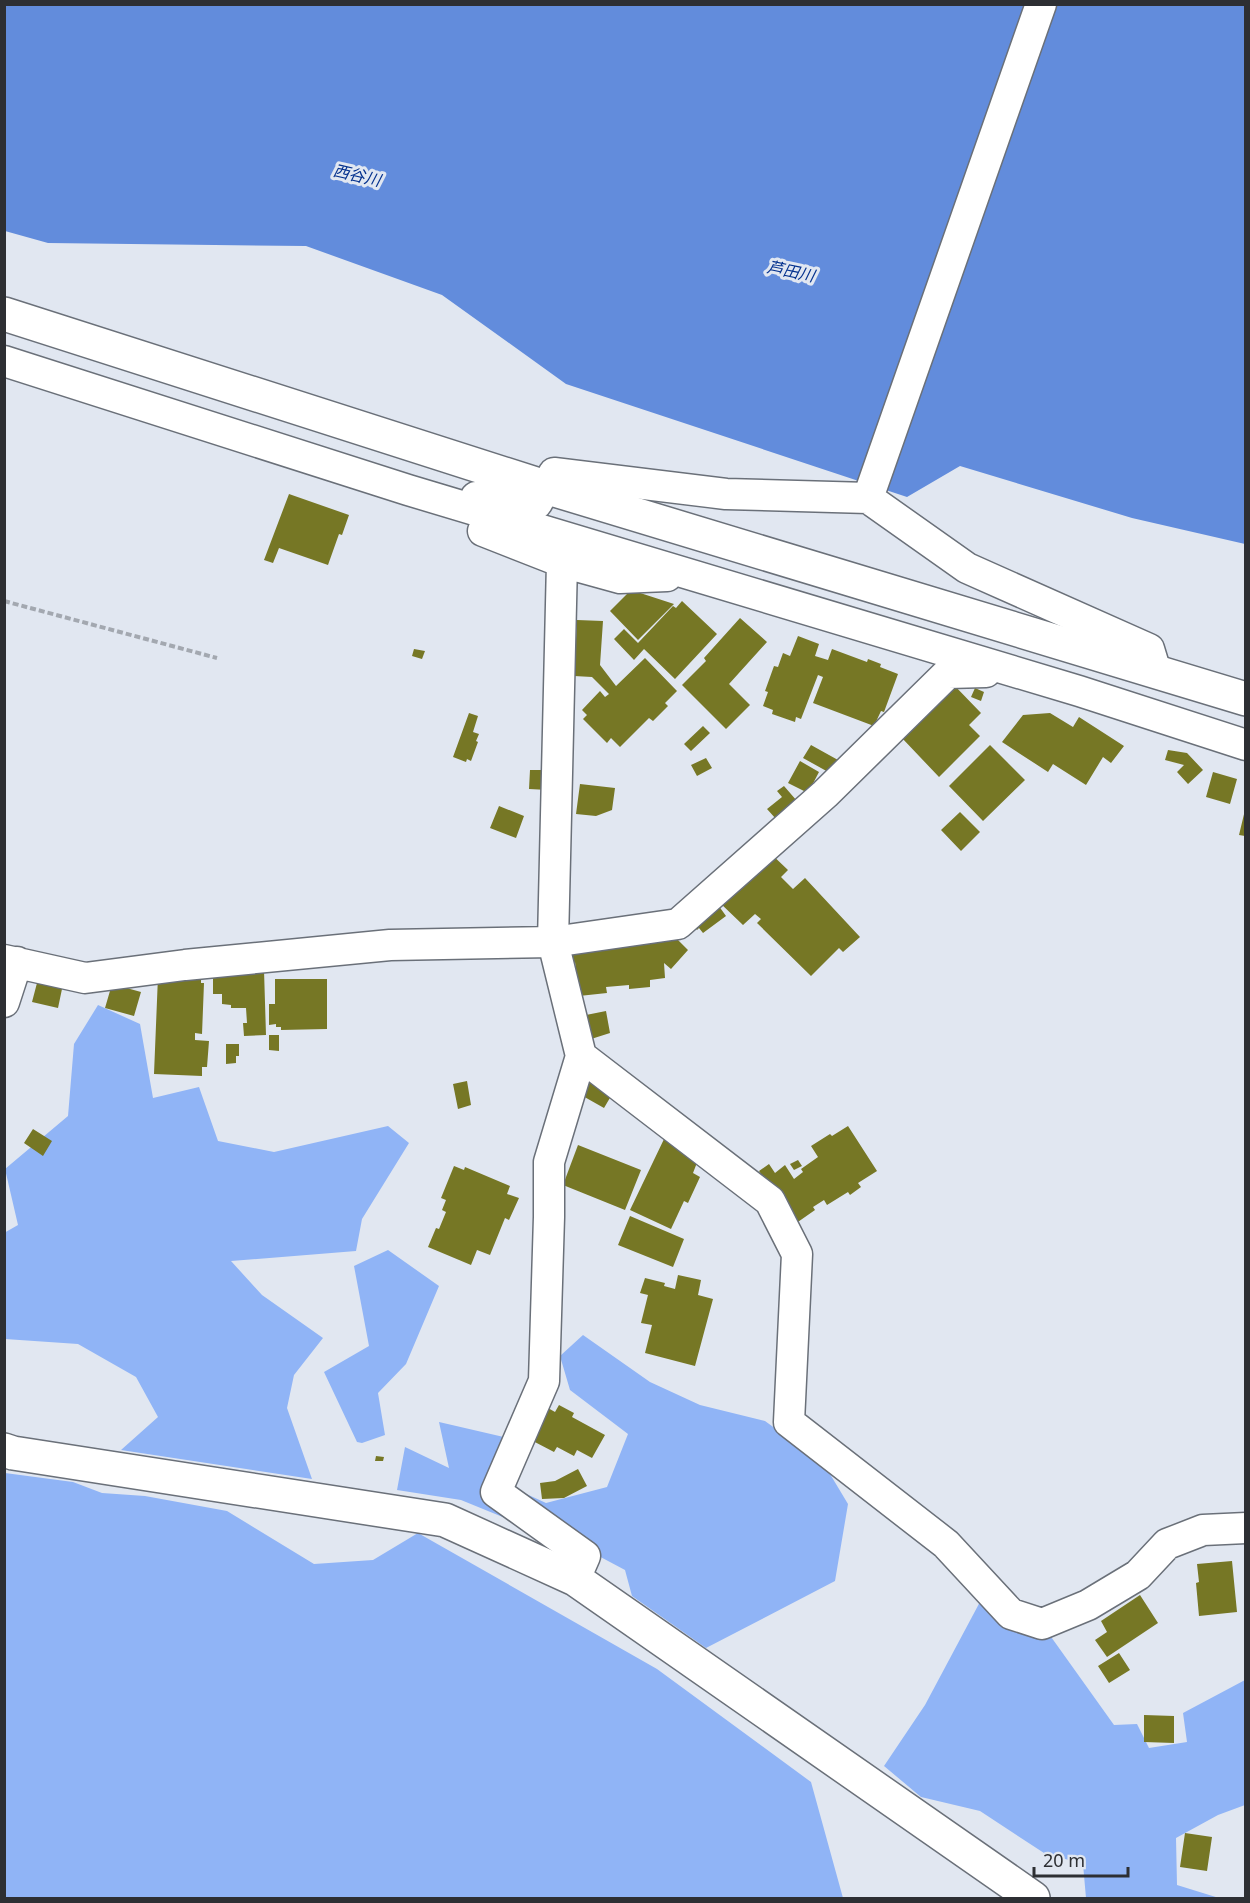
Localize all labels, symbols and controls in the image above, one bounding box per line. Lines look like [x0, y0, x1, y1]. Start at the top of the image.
water label: 西谷川 [331, 159, 385, 192]
water label: 芦田川 [765, 255, 819, 287]
scale bar [1034, 1840, 1128, 1878]
text: 20 m [1043, 1848, 1085, 1872]

